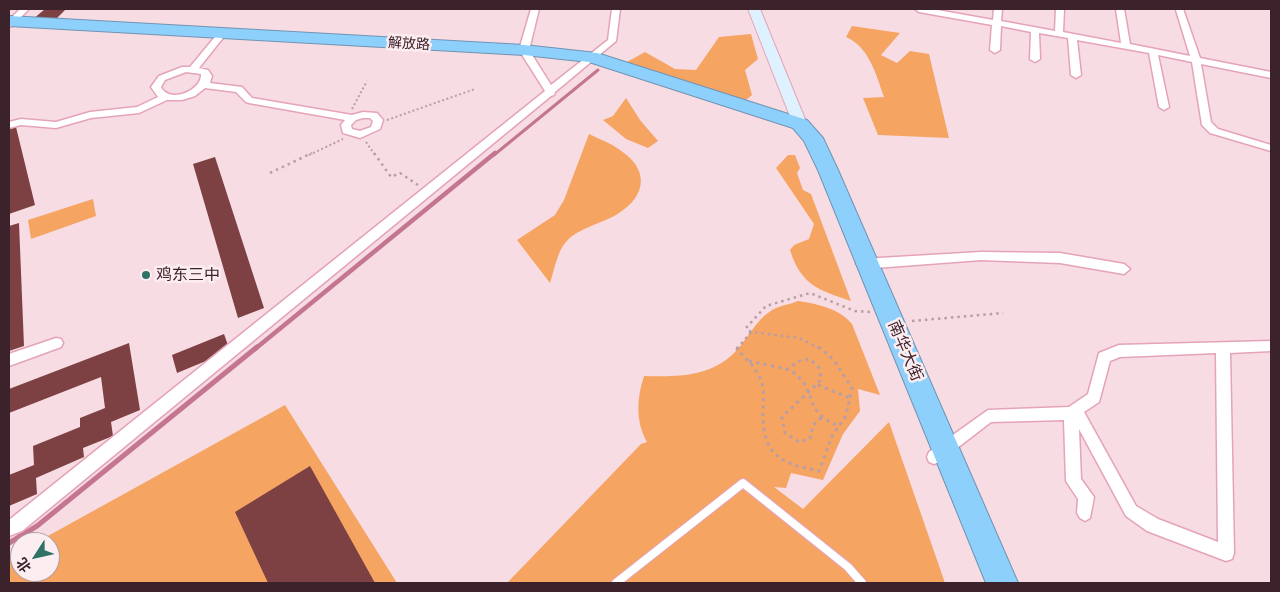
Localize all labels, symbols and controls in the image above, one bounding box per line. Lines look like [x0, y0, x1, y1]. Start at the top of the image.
street label: 解放路 [388, 35, 430, 53]
place label: 鸡东三中 [156, 265, 220, 285]
marker: 鸡东三中 [140, 269, 152, 281]
street label: 南华大街 [884, 318, 926, 384]
north arrow [10, 532, 60, 582]
text: 北 [12, 554, 35, 576]

